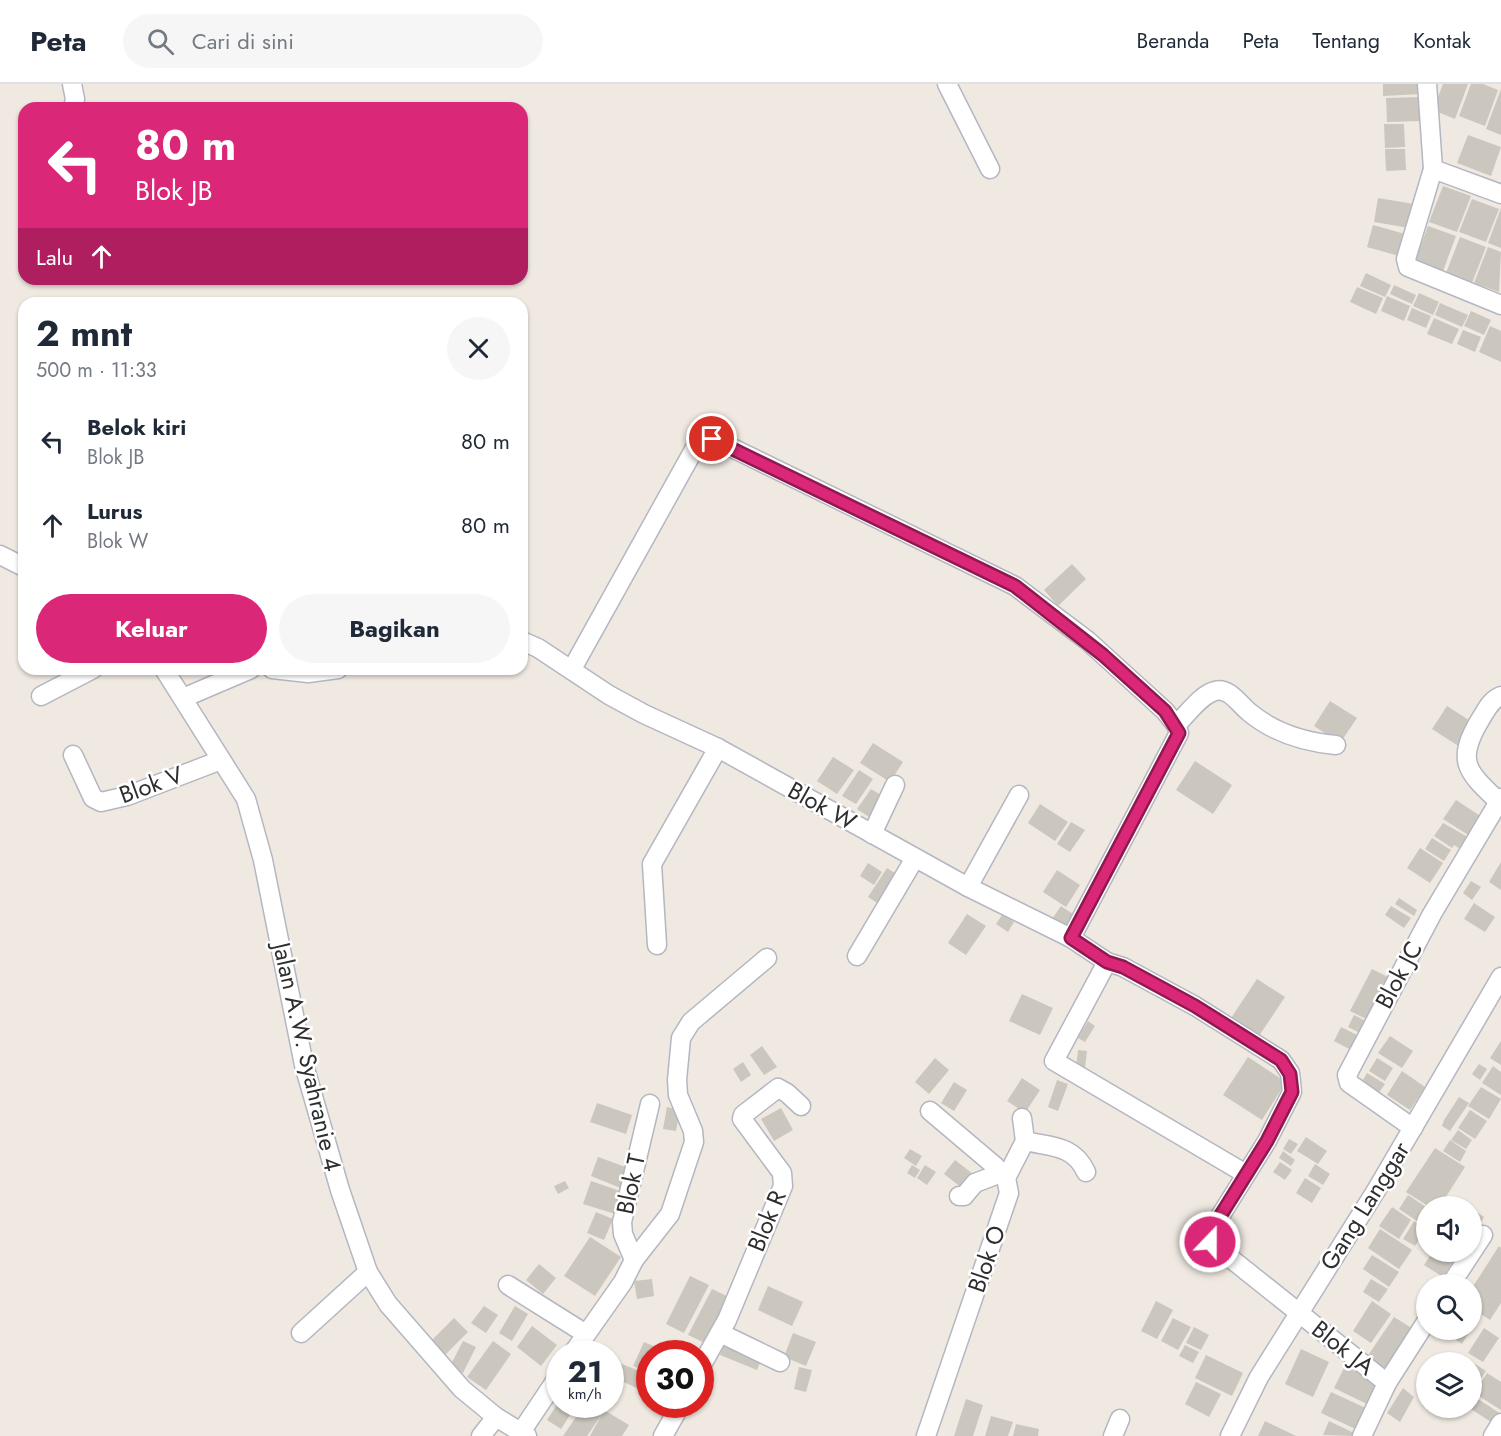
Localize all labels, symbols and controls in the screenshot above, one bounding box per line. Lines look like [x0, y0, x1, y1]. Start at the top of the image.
search box [123, 14, 543, 68]
text: Peta [30, 21, 87, 62]
icon: search [144, 25, 177, 58]
text: Cari di sini [192, 25, 294, 57]
text: Beranda [1136, 26, 1209, 56]
text: Peta [1242, 26, 1279, 56]
text: Tentang [1312, 26, 1380, 56]
text: Kontak [1413, 26, 1471, 56]
text: 80 m [135, 115, 236, 176]
icon: left [36, 126, 114, 204]
text: Blok JB [135, 171, 213, 210]
icon: ahead [85, 240, 118, 273]
text: Lalu [36, 241, 73, 273]
text: 2 mnt [36, 307, 132, 359]
button: close [447, 317, 510, 380]
text: 500 m · 11:33 [36, 356, 157, 385]
text: Belok kiri [87, 411, 186, 443]
pin [686, 413, 737, 464]
icon: arrive [695, 422, 728, 455]
icon: left [36, 425, 69, 458]
text: 80 m [461, 425, 510, 457]
text: Blok JB [87, 443, 144, 472]
text: Lurus [87, 495, 143, 527]
icon: ahead [36, 509, 69, 542]
text: 80 m [461, 509, 510, 541]
text: Blok W [87, 527, 148, 556]
button: Keluar [36, 594, 267, 663]
button: Bagikan [279, 594, 510, 663]
street label: Blok V [114, 757, 188, 812]
street label: Blok W [782, 772, 863, 839]
street label: Blok JC [1366, 935, 1431, 1015]
street label: Jalan A.W. Syahranie 4 [263, 936, 351, 1175]
street label: Gang Langgar [1311, 1134, 1418, 1277]
street label: Blok T [607, 1150, 654, 1217]
street label: Blok R [738, 1184, 795, 1257]
map controls [1416, 1196, 1482, 1418]
button: sound [1416, 1196, 1482, 1262]
position arrow [1178, 1210, 1242, 1274]
street label: Blok O [959, 1221, 1014, 1297]
button: search [1416, 1274, 1482, 1340]
street label: Blok JA [1304, 1312, 1382, 1383]
speed limit sign: 30 [636, 1340, 714, 1418]
text: 21 [568, 1350, 602, 1393]
button: layers [1416, 1352, 1482, 1418]
text: km/h [568, 1383, 602, 1405]

